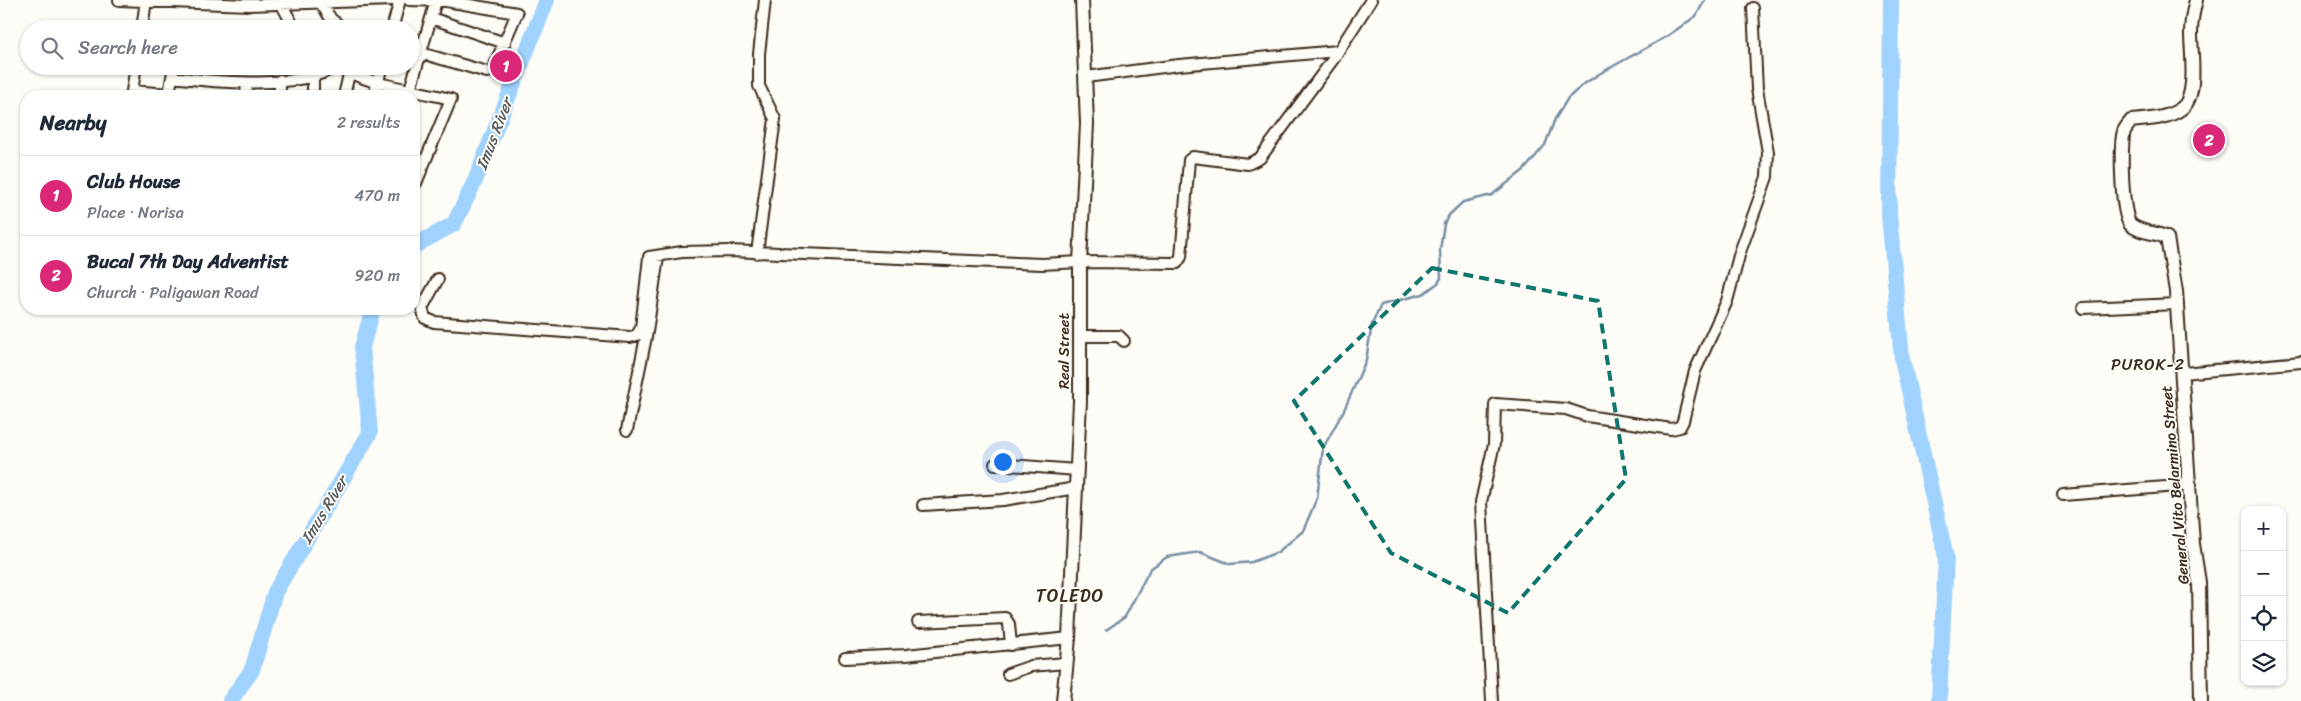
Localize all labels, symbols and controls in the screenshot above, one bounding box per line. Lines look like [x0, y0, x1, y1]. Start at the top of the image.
search box [20, 20, 420, 75]
text: Search here [78, 31, 178, 64]
icon: search [38, 34, 66, 62]
pin: 1 [490, 47, 522, 85]
water label: Imus River [467, 91, 522, 175]
text: Nearby [40, 104, 106, 142]
text: 2 results [337, 108, 400, 137]
pin: 2 [2193, 121, 2225, 159]
text: Club House [87, 165, 180, 198]
text: 1 [53, 181, 59, 210]
text: 470 m [354, 181, 400, 210]
text: Place · Norisa [87, 198, 184, 227]
text: Bucal 7th Day Adventist [87, 245, 289, 278]
text: 2 [51, 261, 61, 290]
text: 920 m [354, 261, 400, 290]
text: Church · Paligawan Road [87, 278, 259, 307]
street label: Real Street [1051, 312, 1077, 389]
district label: PUROK-2 [2111, 350, 2185, 379]
street label: General Vito Belarmino Street [2153, 384, 2197, 585]
your location [990, 449, 1016, 475]
water label: Imus River [292, 468, 357, 550]
map controls [2241, 506, 2286, 686]
button: + [2241, 506, 2286, 551]
button: − [2241, 551, 2286, 596]
district label: TOLEDO [1036, 580, 1104, 612]
button: locate [2241, 596, 2286, 641]
button: layers [2241, 641, 2286, 686]

